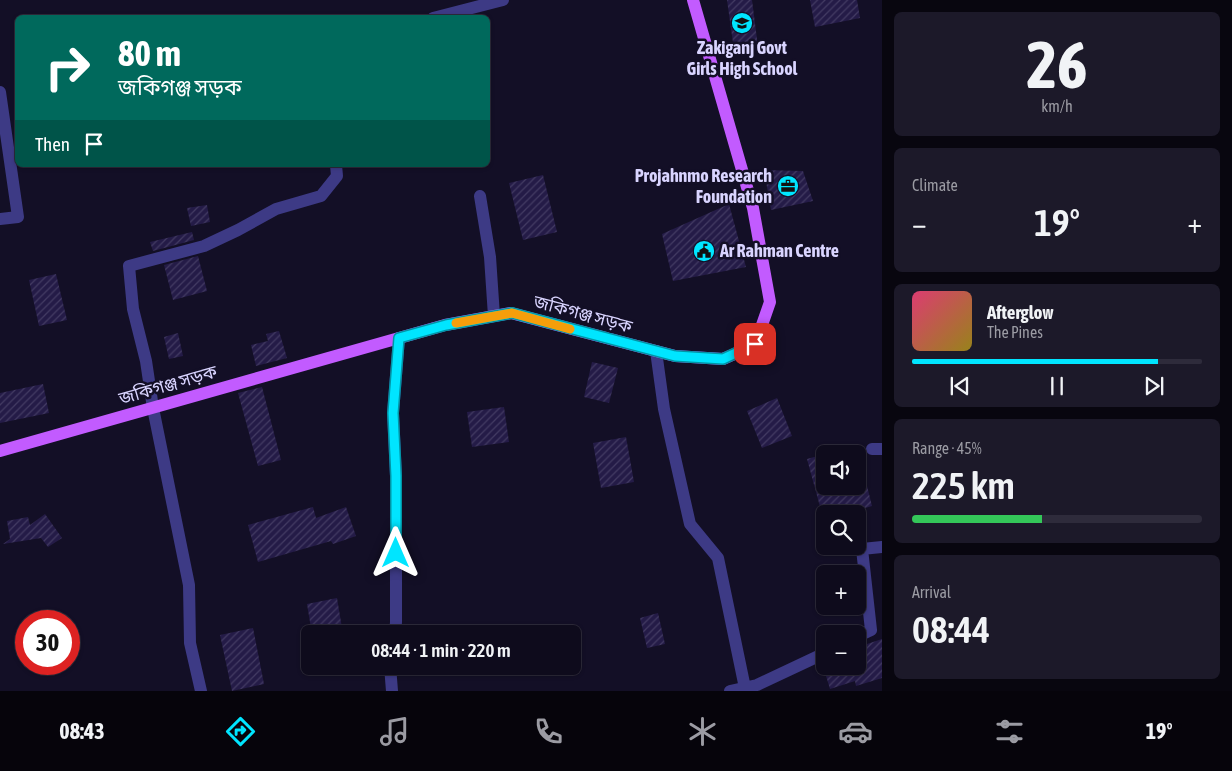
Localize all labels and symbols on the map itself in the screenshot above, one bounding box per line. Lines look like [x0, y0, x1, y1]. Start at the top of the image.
school or university icon: Zakiganj Govt Girls High School [730, 11, 754, 35]
place label: Zakiganj Govt Girls High School [687, 37, 798, 79]
place label: Projahnmo Research Foundation [635, 165, 772, 207]
office icon: Projahnmo Research Foundation [776, 174, 800, 198]
public building icon: Ar Rahman Centre [692, 239, 716, 263]
place label: Ar Rahman Centre [719, 240, 839, 261]
street label: জকিগঞ্জ সড়ক [531, 290, 635, 337]
pin [734, 323, 776, 365]
street label: জকিগঞ্জ সড়ক [115, 360, 220, 409]
position arrow [369, 526, 421, 578]
speed limit sign: 30 [15, 610, 80, 675]

